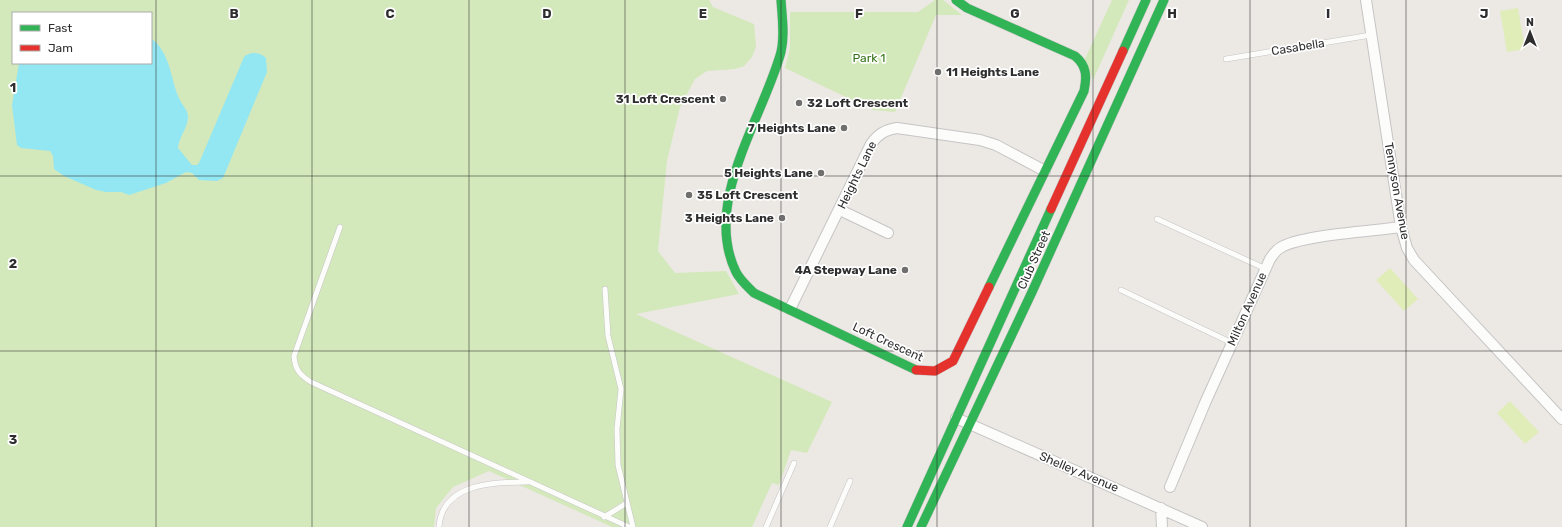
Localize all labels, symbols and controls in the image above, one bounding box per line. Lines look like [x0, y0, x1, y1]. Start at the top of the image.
text: B [229, 6, 239, 21]
text: C [385, 6, 395, 21]
text: D [542, 6, 552, 21]
text: E [699, 6, 707, 21]
text: F [855, 6, 863, 21]
text: G [1010, 6, 1020, 21]
text: H [1167, 6, 1177, 21]
text: I [1326, 6, 1330, 21]
text: J [1480, 6, 1488, 21]
legend [12, 12, 152, 64]
north arrow [1510, 12, 1550, 52]
text: N [1526, 16, 1534, 29]
text: Fast [48, 21, 72, 35]
street label: Casabella [1270, 36, 1326, 58]
text: Jam [48, 41, 73, 55]
park label: Park 1 [853, 51, 885, 65]
place label: 11 Heights Lane [946, 65, 1039, 79]
marker: 11 Heights Lane [933, 67, 943, 77]
text: 1 [10, 80, 16, 95]
place label: 31 Loft Crescent [616, 92, 715, 106]
marker: 31 Loft Crescent [718, 94, 728, 104]
place label: 32 Loft Crescent [807, 96, 909, 110]
marker: 32 Loft Crescent [794, 98, 804, 108]
place label: 7 Heights Lane [748, 121, 836, 135]
marker: 7 Heights Lane [839, 123, 849, 133]
street label: Heights Lane [835, 139, 880, 211]
street label: Tennyson Avenue [1382, 141, 1412, 241]
place label: 5 Heights Lane [724, 166, 813, 180]
marker: 5 Heights Lane [816, 168, 826, 178]
place label: 35 Loft Crescent [697, 188, 799, 202]
marker: 35 Loft Crescent [684, 190, 694, 200]
place label: 3 Heights Lane [685, 211, 774, 225]
marker: 3 Heights Lane [777, 213, 787, 223]
street label: Club Street [1015, 228, 1053, 292]
text: 2 [9, 256, 17, 271]
place label: 4A Stepway Lane [795, 263, 897, 277]
marker: 4A Stepway Lane [900, 265, 910, 275]
street label: Milton Avenue [1225, 270, 1270, 348]
street label: Loft Crescent [851, 320, 926, 365]
text: 3 [9, 432, 18, 447]
street label: Shelley Avenue [1037, 449, 1121, 495]

